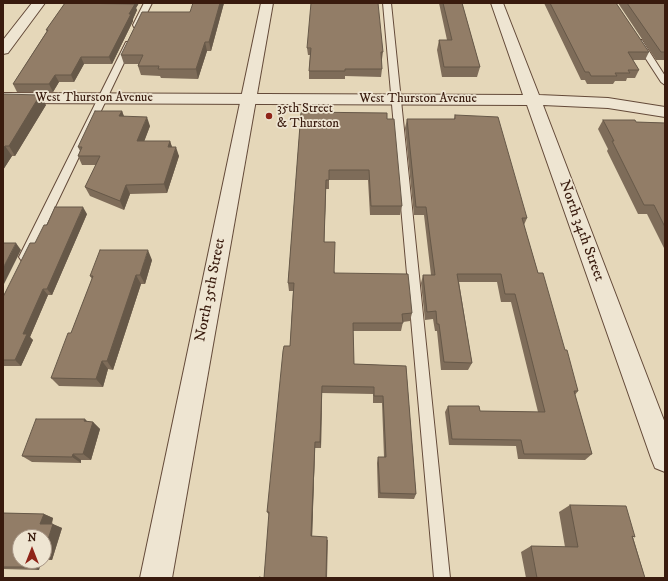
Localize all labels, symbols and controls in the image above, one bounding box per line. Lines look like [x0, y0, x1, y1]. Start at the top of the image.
street label: West Thurston Avenue [35, 90, 153, 106]
street label: West Thurston Avenue [359, 91, 477, 107]
place label: 35th Street & Thurston [277, 101, 339, 132]
marker: 35th Street & Thurston [264, 111, 274, 121]
street label: North 34th Street [554, 178, 608, 284]
street label: North 35th Street [192, 237, 230, 343]
north arrow [12, 529, 52, 569]
text: N [27, 531, 37, 545]

